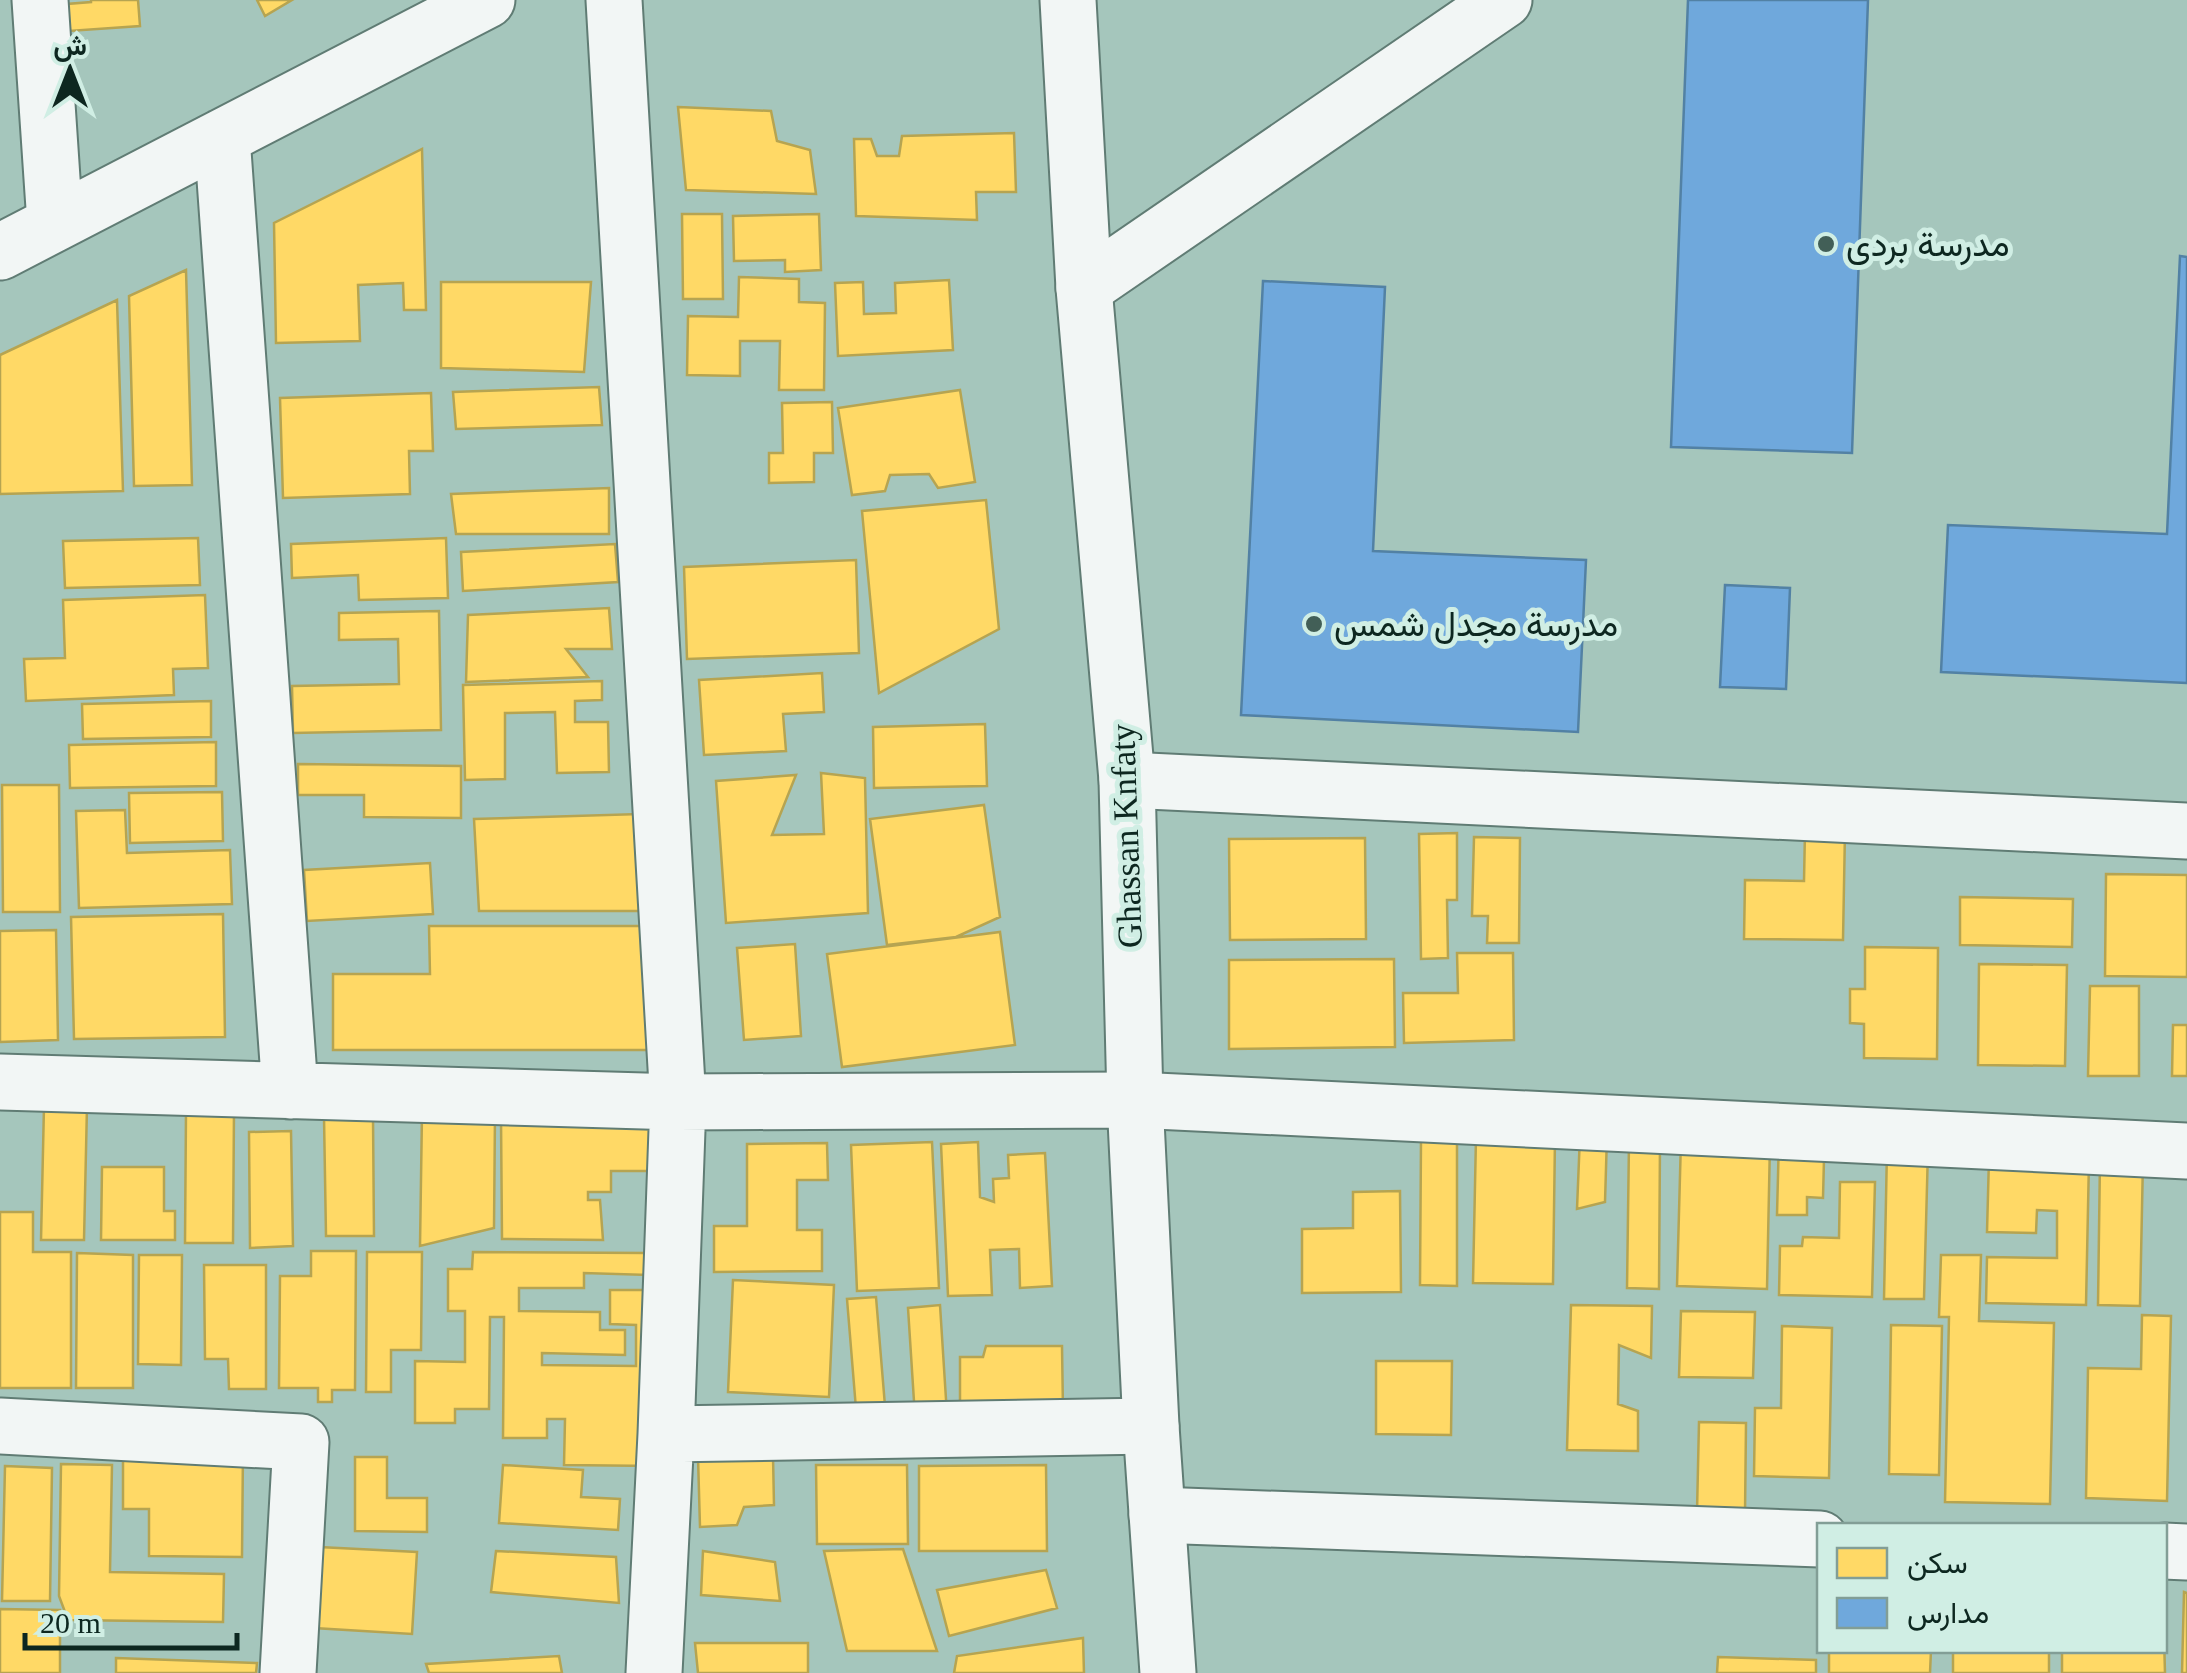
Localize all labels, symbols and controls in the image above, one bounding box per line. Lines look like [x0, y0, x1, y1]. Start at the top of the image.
north arrow [20, 20, 120, 120]
text: ش [53, 30, 87, 62]
place label: مدرسة بردى [1846, 225, 2010, 266]
marker: مدرسة بردى [1815, 233, 1837, 255]
place label: مدرسة مجدل شمس [1334, 605, 1618, 646]
marker: مدرسة مجدل شمس [1303, 613, 1325, 635]
street label: Ghassan Knfaty [1103, 723, 1150, 949]
legend [1817, 1523, 2167, 1653]
text: سكن [1907, 1546, 1968, 1581]
scale bar [25, 1588, 238, 1650]
text: مدارس [1907, 1596, 1989, 1631]
text: 20 m [40, 1606, 101, 1639]

